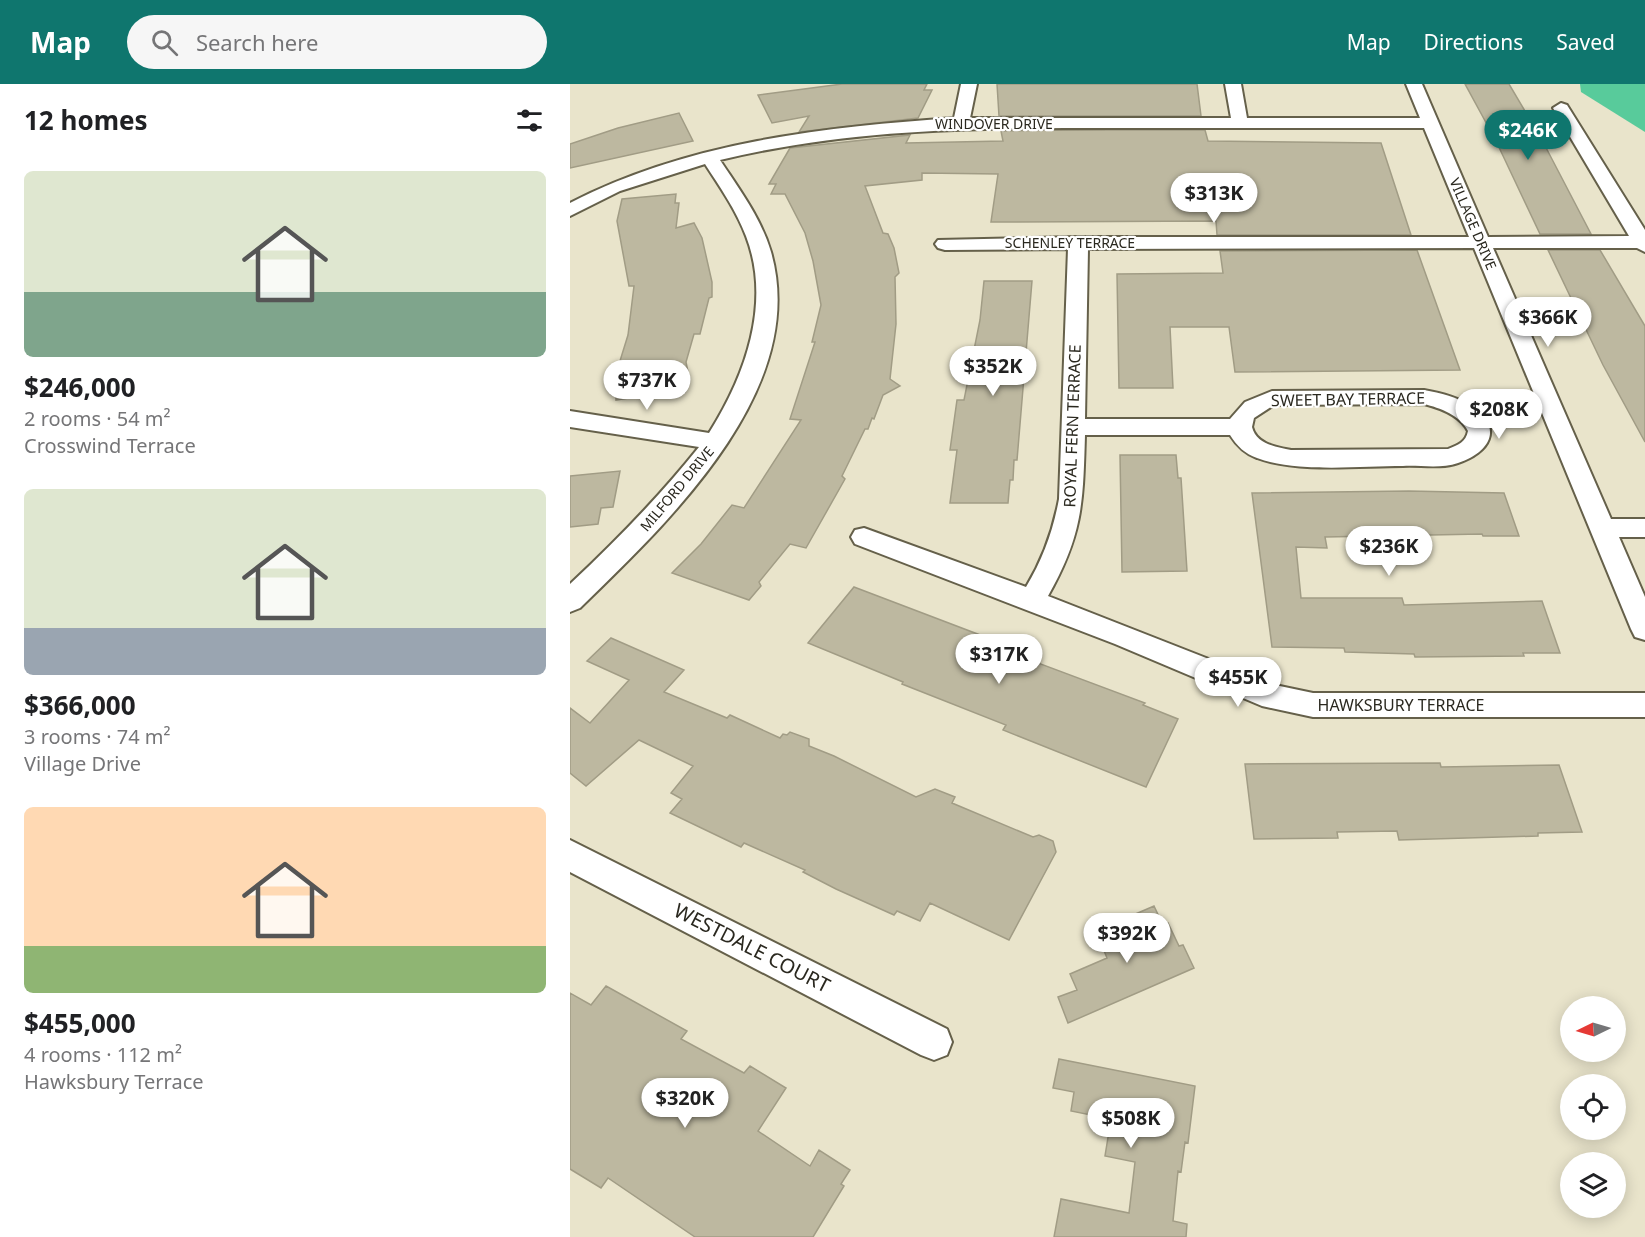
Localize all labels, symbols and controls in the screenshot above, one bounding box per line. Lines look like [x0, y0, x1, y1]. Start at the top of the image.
search box [127, 15, 547, 69]
text: Map [30, 23, 91, 61]
icon: search [148, 26, 181, 59]
text: Search here [196, 27, 318, 57]
text: Map [1347, 28, 1391, 56]
text: Directions [1424, 28, 1523, 56]
text: Saved [1556, 28, 1615, 56]
text: 12 homes [24, 102, 148, 138]
icon: filters [513, 104, 546, 137]
pin: $246K [1486, 110, 1570, 161]
street label: WINDOVER DRIVE [935, 114, 1053, 133]
text: $246K [1498, 116, 1558, 143]
pin: $313K [1172, 173, 1256, 224]
street label: VILLAGE DRIVE [1446, 175, 1501, 273]
text: $313K [1184, 179, 1244, 206]
icon: home [231, 210, 339, 318]
street label: SCHENLEY TERRACE [1005, 233, 1135, 252]
pin: $366K [1506, 297, 1590, 348]
text: $366K [1518, 303, 1578, 330]
street label: ROYAL FERN TERRACE [1058, 344, 1086, 508]
pin: $352K [951, 346, 1035, 397]
text: $352K [963, 352, 1023, 379]
pin: $737K [605, 360, 689, 411]
text: $737K [617, 366, 677, 393]
text: $246,000 [24, 369, 136, 405]
street label: SWEET BAY TERRACE [1271, 387, 1425, 411]
pin: $208K [1457, 389, 1541, 440]
text: $208K [1469, 395, 1529, 422]
text: 2 rooms · 54 m² [24, 405, 171, 432]
text: Crosswind Terrace [24, 432, 196, 459]
street label: MILFORD DRIVE [635, 442, 718, 535]
pin: $236K [1347, 526, 1431, 577]
icon: home [231, 528, 339, 636]
text: $236K [1359, 532, 1419, 559]
pin: $317K [957, 634, 1041, 685]
text: $317K [969, 640, 1029, 667]
pin: $455K [1196, 657, 1280, 708]
text: $455K [1208, 663, 1268, 690]
text: $366,000 [24, 687, 136, 723]
street label: HAWKSBURY TERRACE [1318, 694, 1484, 716]
text: 3 rooms · 74 m² [24, 723, 171, 750]
text: Village Drive [24, 750, 141, 777]
icon: home [231, 846, 339, 954]
street label: WESTDALE COURT [670, 897, 835, 999]
pin: $392K [1085, 913, 1169, 964]
text: $392K [1097, 919, 1157, 946]
north arrow [1560, 996, 1626, 1062]
map controls [1560, 996, 1626, 1218]
text: $455,000 [24, 1005, 136, 1041]
text: 4 rooms · 112 m² [24, 1041, 182, 1068]
text: Hawksbury Terrace [24, 1068, 204, 1095]
button: locate [1560, 1074, 1626, 1140]
pin: $320K [643, 1078, 727, 1129]
text: $320K [655, 1084, 715, 1111]
pin: $508K [1089, 1098, 1173, 1149]
text: $508K [1101, 1104, 1161, 1131]
button: layers [1560, 1152, 1626, 1218]

